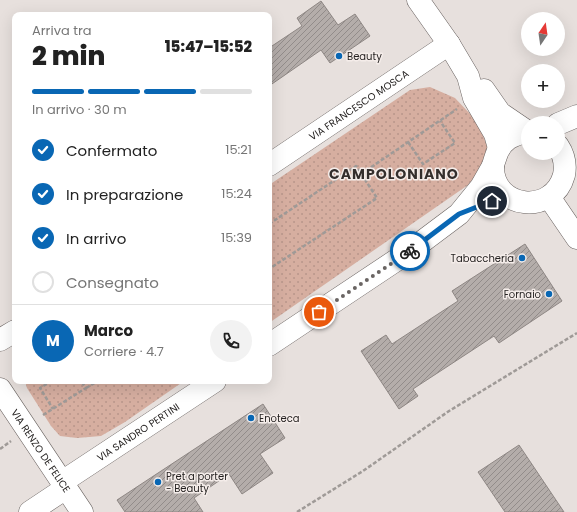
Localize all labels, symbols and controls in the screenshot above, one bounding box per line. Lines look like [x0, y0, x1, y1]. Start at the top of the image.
north arrow [521, 12, 565, 56]
map controls [521, 12, 565, 160]
text: Arriva tra [32, 21, 92, 40]
text: 15:47–15:52 [165, 36, 252, 57]
text: 2 min [32, 38, 105, 74]
place label: Beauty [347, 49, 382, 64]
marker: Beauty [334, 51, 344, 61]
button: + [521, 64, 565, 108]
street label: VIA FRANCESCO MOSCA [306, 66, 412, 144]
text: In arrivo · 30 m [32, 100, 127, 119]
button: − [521, 116, 565, 160]
icon: check [32, 139, 54, 161]
text: Confermato [66, 140, 157, 161]
text: 15:21 [225, 140, 252, 159]
district label: CAMPOLONIANO [329, 164, 459, 184]
icon: check [32, 183, 54, 205]
text: In preparazione [66, 184, 183, 205]
text: 15:24 [221, 184, 252, 203]
pin [475, 184, 509, 218]
icon: home [481, 190, 503, 212]
icon: check [32, 227, 54, 249]
text: In arrivo [66, 228, 126, 249]
text: 15:39 [221, 228, 252, 247]
courier [390, 231, 430, 271]
icon: bike [399, 240, 421, 262]
place label: Tabaccheria [451, 251, 514, 266]
marker: Tabaccheria [517, 253, 527, 263]
text: Consegnato [66, 272, 159, 293]
place label: Fornaio [504, 287, 541, 302]
marker: Fornaio [544, 289, 554, 299]
pin [302, 295, 336, 329]
icon: bag [308, 301, 330, 323]
text: Marco [84, 320, 133, 341]
button: phone [210, 320, 252, 362]
text: M [46, 330, 60, 351]
text: Corriere · 4.7 [84, 342, 164, 361]
street label: VIA SANDRO PERTINI [94, 399, 182, 465]
street label: VIA RENZO DE FELICE [8, 406, 74, 495]
place label: Enoteca [259, 411, 300, 426]
marker: Enoteca [246, 413, 256, 423]
place label: Pret a porter - Beauty [166, 469, 228, 496]
marker: Pret a porter - Beauty [153, 477, 163, 487]

